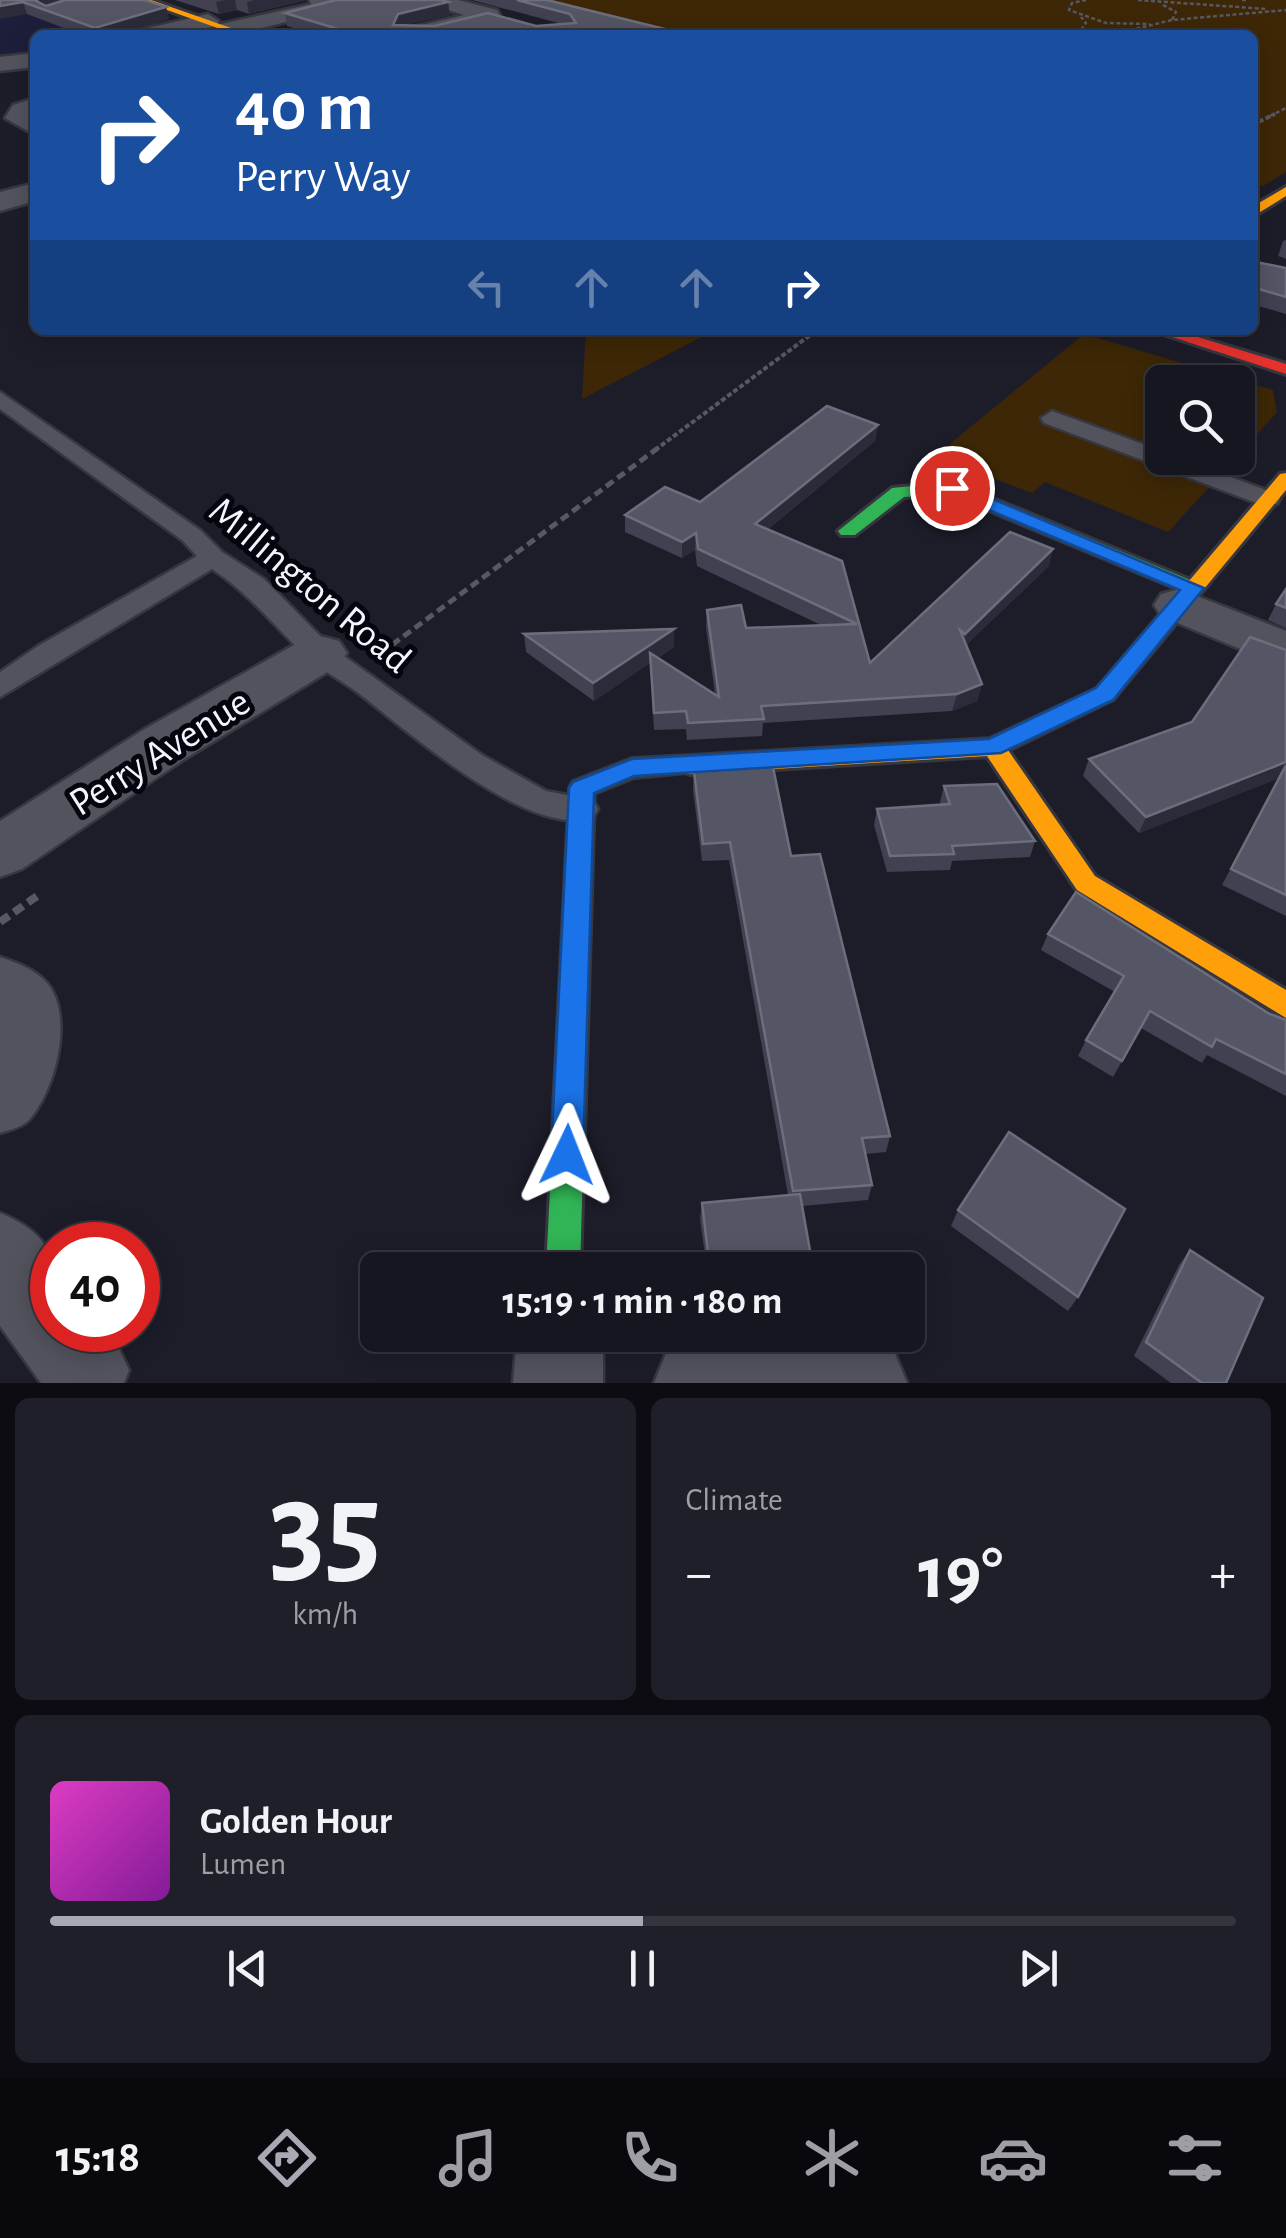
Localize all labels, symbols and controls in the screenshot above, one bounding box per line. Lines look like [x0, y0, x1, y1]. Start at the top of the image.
icon: right [70, 70, 200, 200]
text: 40 m [235, 73, 374, 143]
text: Perry Way [235, 155, 411, 200]
icon: left [459, 260, 514, 315]
icon: ahead [564, 260, 619, 315]
icon: ahead [669, 260, 724, 315]
icon: right [774, 260, 829, 315]
map controls [1145, 365, 1255, 475]
button: search [1145, 365, 1255, 475]
pin [910, 446, 995, 531]
icon: arrive [925, 461, 980, 516]
street label: Millington Road [201, 490, 418, 681]
street label: Perry Avenue [63, 682, 257, 824]
position arrow [515, 1103, 619, 1207]
speed limit sign: 40 [30, 1222, 160, 1352]
text: 15:19 · 1 min · 180 m [503, 1283, 782, 1321]
text: 35 [269, 1465, 381, 1595]
text: Climate [686, 1484, 783, 1516]
text: 19° [918, 1537, 1003, 1612]
text: − [686, 1547, 712, 1602]
text: + [1210, 1547, 1236, 1602]
text: km/h [292, 1598, 358, 1630]
text: Golden Hour [200, 1803, 392, 1841]
text: Lumen [200, 1848, 286, 1880]
icon: previous [220, 1941, 275, 1996]
icon: pause [615, 1941, 670, 1996]
icon: next [1011, 1941, 1066, 1996]
icon: directions [252, 2123, 322, 2193]
icon: music [433, 2123, 503, 2193]
icon: phone [615, 2123, 685, 2193]
icon: climate [797, 2123, 867, 2193]
icon: car [978, 2123, 1048, 2193]
icon: filters [1160, 2123, 1230, 2193]
text: 15:18 [56, 2135, 140, 2180]

